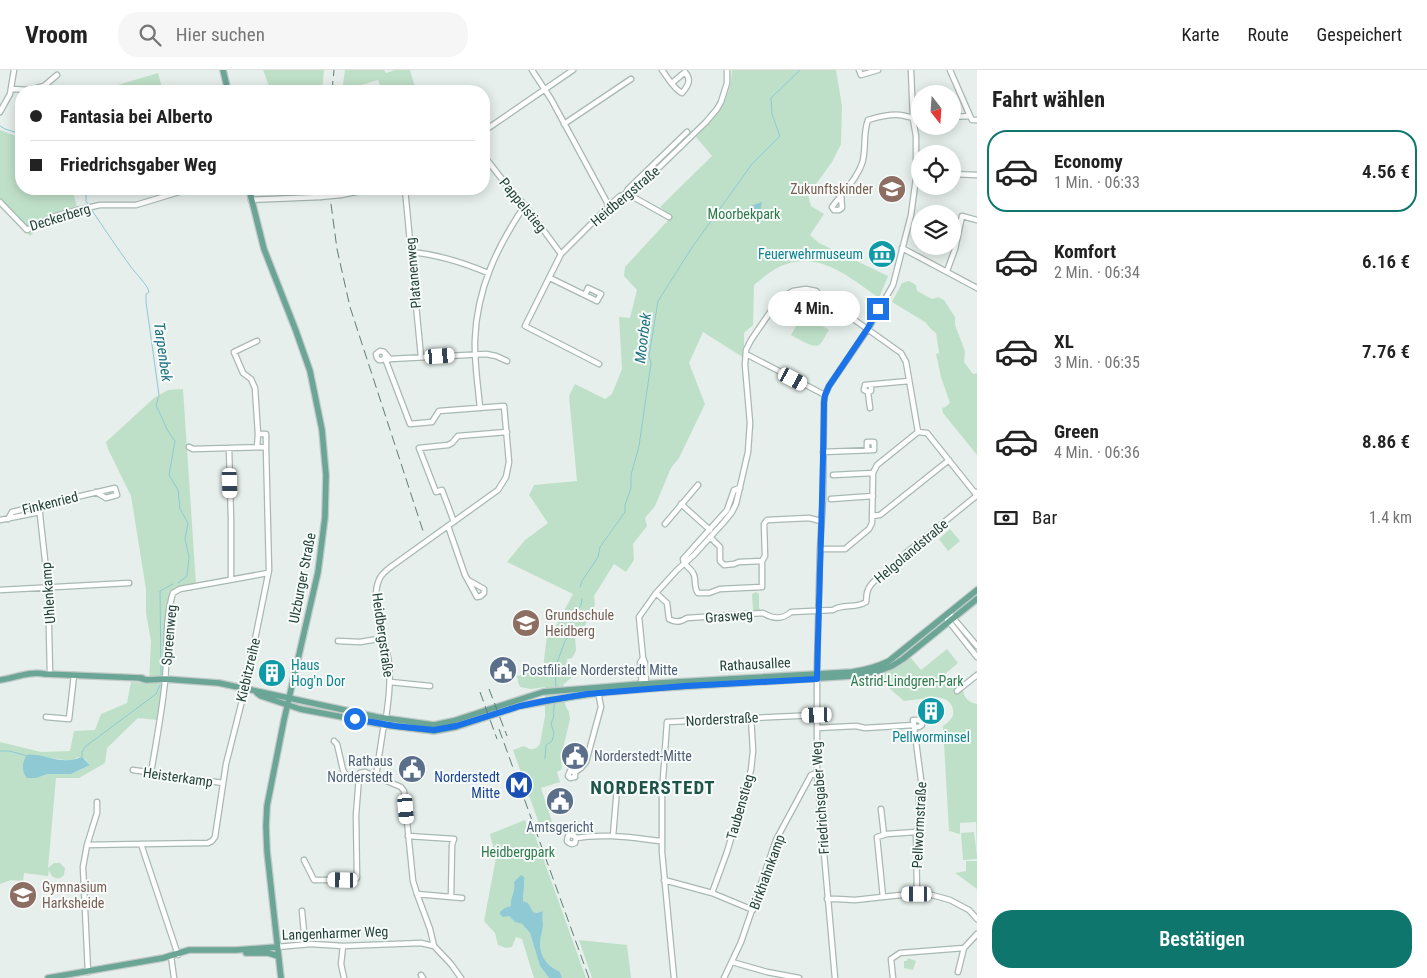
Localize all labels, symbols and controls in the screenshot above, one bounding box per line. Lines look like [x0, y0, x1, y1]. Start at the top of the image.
search box [118, 12, 468, 57]
text: Vroom [25, 21, 88, 49]
icon: search [136, 21, 164, 49]
text: Hier suchen [176, 23, 265, 46]
text: Karte [1181, 24, 1220, 45]
text: Route [1248, 24, 1289, 45]
text: Gespeichert [1317, 24, 1402, 45]
north arrow [911, 85, 961, 135]
map controls [911, 85, 961, 255]
text: Fahrt wählen [992, 87, 1105, 112]
text: Fantasia bei Alberto [60, 105, 213, 128]
button: locate [911, 145, 961, 195]
icon: car [994, 149, 1039, 194]
text: Economy [1054, 150, 1123, 173]
text: Friedrichsgaber Weg [60, 153, 216, 176]
text: 4.56 € [1362, 160, 1410, 183]
street label: Heidbergstraße [587, 162, 663, 229]
text: 1 Min. · 06:33 [1054, 173, 1140, 192]
school or university icon: Zukunftskinder [877, 174, 907, 204]
street label: Pappelstieg [496, 175, 550, 235]
place label: Zukunftskinder [790, 181, 873, 197]
street label: Deckerberg [28, 200, 92, 234]
button: layers [911, 205, 961, 255]
park label: Moorbekpark [708, 206, 781, 222]
street label: Platanenweg [402, 237, 424, 309]
museum icon: Feuerwehrmuseum [867, 239, 897, 269]
icon: car [994, 239, 1039, 284]
text: Komfort [1054, 240, 1116, 263]
place label: Feuerwehrmuseum [758, 246, 863, 262]
text: 6.16 € [1362, 250, 1410, 273]
text: 2 Min. · 06:34 [1054, 263, 1140, 282]
callout: 4 Min. [768, 292, 860, 326]
route end [867, 298, 889, 320]
text: 4 Min. [794, 299, 834, 318]
water label: Moorbek [631, 311, 655, 364]
water label: Tarpenbek [150, 321, 176, 383]
icon: car [994, 329, 1039, 374]
text: XL [1054, 330, 1074, 353]
text: 7.76 € [1362, 340, 1410, 363]
car [424, 347, 455, 365]
text: 3 Min. · 06:35 [1054, 353, 1140, 372]
car [776, 365, 809, 393]
icon: car [994, 419, 1039, 464]
text: Green [1054, 420, 1099, 443]
text: 8.86 € [1362, 430, 1410, 453]
text: 4 Min. · 06:36 [1054, 443, 1140, 462]
car [221, 468, 238, 498]
street label: Finkenried [20, 488, 80, 518]
icon: cash [992, 504, 1020, 532]
text: Bar [1032, 506, 1057, 529]
text: 1.4 km [1369, 508, 1412, 527]
street label: Helgolandstraße [871, 515, 951, 586]
street label: Ulzburger Straße [285, 531, 319, 625]
street label: Uhlenkamp [38, 562, 58, 624]
street label: Heidbergstraße [369, 592, 397, 679]
street label: Spreenweg [158, 604, 180, 666]
street label: Grasweg [705, 606, 753, 626]
place label: Grundschule Heidberg [545, 607, 615, 639]
school or university icon: Grundschule Heidberg [511, 608, 541, 638]
street label: Kiebitzreihe [233, 636, 263, 703]
street label: Rathausallee [719, 654, 791, 674]
public building icon: Postfiliale Norderstedt Mitte [488, 655, 518, 685]
place label: Haus Hog'n Dor [291, 657, 345, 689]
building icon: Haus Hog'n Dor [257, 658, 287, 688]
place label: Postfiliale Norderstedt Mitte [522, 662, 678, 678]
park label: Astrid-Lindgren-Park [851, 673, 964, 689]
building icon: Pellworminsel [916, 696, 946, 726]
car [801, 707, 832, 723]
route start [344, 708, 366, 730]
street label: Norderstraße [685, 709, 759, 729]
place label: Pellworminsel [892, 729, 970, 745]
public building icon: Norderstedt-Mitte [560, 741, 590, 771]
street label: Friedrichsgaber Weg [808, 741, 832, 855]
place label: Norderstedt-Mitte [594, 748, 692, 764]
place label: Rathaus Norderstedt [327, 753, 393, 785]
public building icon: Rathaus Norderstedt [397, 754, 427, 784]
street label: Heisterkamp [142, 764, 214, 790]
place label: Norderstedt Mitte [434, 769, 500, 801]
metro station icon: Norderstedt Mitte [504, 770, 534, 800]
street label: Taubenstieg [723, 772, 757, 842]
district label: NORDERSTEDT [590, 776, 716, 799]
street label: Pellwormstraße [909, 781, 929, 869]
public building icon: Amtsgericht [545, 786, 575, 816]
car [397, 793, 414, 825]
place label: Amtsgericht [526, 819, 594, 835]
street label: Birkhahnkamp [746, 832, 788, 912]
park label: Heidbergpark [481, 844, 556, 860]
car [327, 872, 358, 888]
place label: Gymnasium Harksheide [42, 879, 107, 911]
school or university icon: Gymnasium Harksheide [8, 880, 38, 910]
car [902, 887, 932, 902]
button: Bestätigen [992, 910, 1412, 968]
street label: Langenharmer Weg [281, 923, 389, 943]

